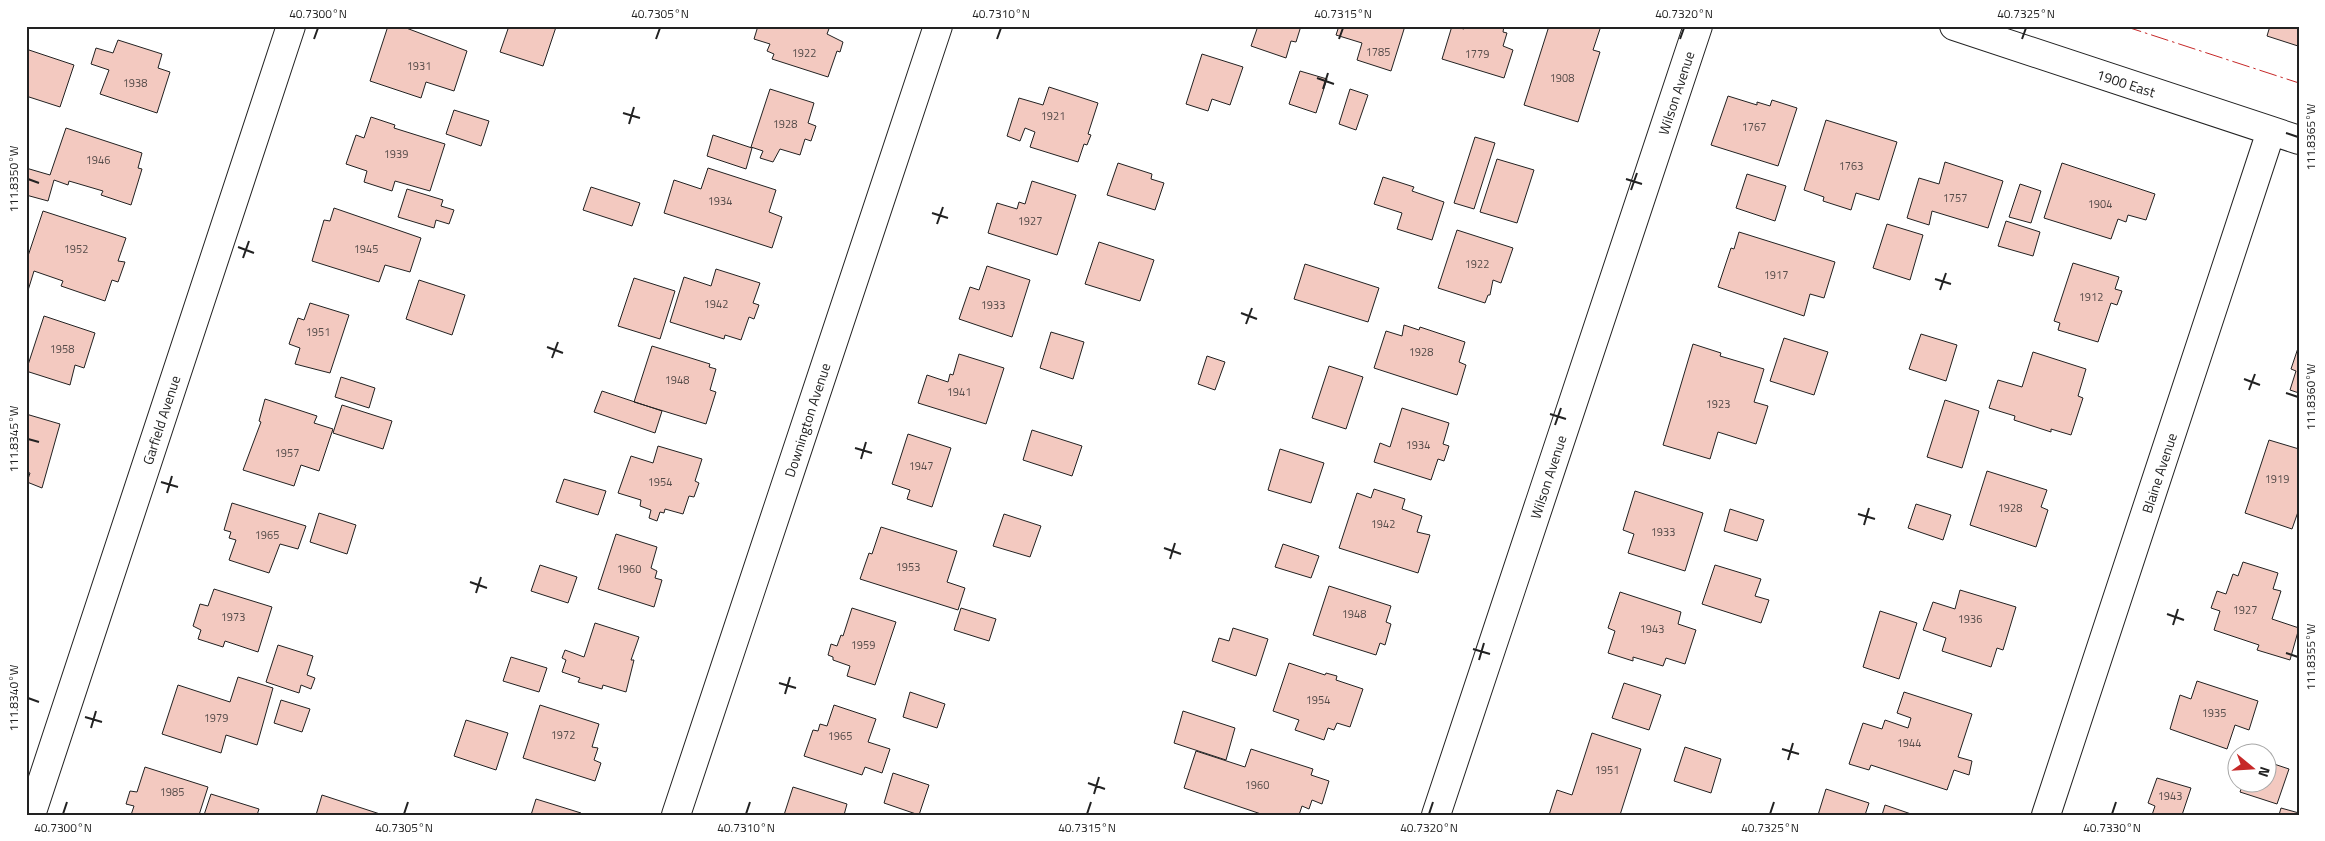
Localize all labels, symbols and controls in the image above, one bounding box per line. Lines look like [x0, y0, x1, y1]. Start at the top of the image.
text: 40.7300°N [289, 4, 347, 23]
text: 40.7305°N [631, 4, 689, 23]
text: 40.7310°N [972, 4, 1030, 23]
text: 40.7315°N [1314, 4, 1372, 23]
text: 40.7320°N [1655, 4, 1713, 23]
text: 40.7325°N [1997, 4, 2055, 23]
house number: 1785 [1366, 44, 1390, 60]
house number: 1922 [792, 45, 816, 61]
house number: 1779 [1465, 46, 1489, 62]
street label: Wilson Avenue [1653, 48, 1699, 138]
house number: 1931 [407, 58, 431, 74]
street label: 1900 East [2094, 64, 2158, 102]
house number: 1908 [1550, 70, 1574, 86]
house number: 1938 [123, 75, 147, 91]
text: 111.8365°W [2301, 103, 2320, 171]
house number: 1921 [1041, 108, 1065, 124]
house number: 1928 [773, 116, 797, 132]
house number: 1767 [1742, 119, 1766, 135]
text: 111.8350°W [4, 145, 23, 213]
house number: 1939 [384, 146, 408, 162]
house number: 1946 [86, 152, 110, 168]
house number: 1763 [1839, 158, 1863, 174]
house number: 1757 [1943, 190, 1967, 206]
house number: 1934 [708, 193, 732, 209]
house number: 1904 [2088, 196, 2112, 212]
house number: 1927 [1018, 213, 1042, 229]
house number: 1952 [64, 241, 88, 257]
house number: 1945 [354, 241, 378, 257]
house number: 1922 [1465, 256, 1489, 272]
house number: 1917 [1764, 267, 1788, 283]
house number: 1912 [2079, 289, 2103, 305]
house number: 1942 [704, 296, 728, 312]
house number: 1933 [981, 297, 1005, 313]
house number: 1951 [306, 324, 330, 340]
house number: 1958 [50, 341, 74, 357]
house number: 1928 [1409, 344, 1433, 360]
street label: Downington Avenue [779, 360, 835, 480]
text: 111.8360°W [2301, 363, 2320, 431]
house number: 1948 [665, 372, 689, 388]
street label: Garfield Avenue [137, 373, 185, 467]
house number: 1941 [947, 384, 971, 400]
house number: 1923 [1706, 396, 1730, 412]
text: 111.8345°W [4, 405, 23, 473]
street label: Blaine Avenue [2136, 430, 2182, 516]
street label: Wilson Avenue [1525, 432, 1571, 522]
house number: 1934 [1406, 437, 1430, 453]
house number: 1957 [275, 445, 299, 461]
house number: 1947 [909, 458, 933, 474]
house number: 1919 [2265, 471, 2289, 487]
house number: 1954 [648, 474, 672, 490]
house number: 1928 [1998, 500, 2022, 516]
house number: 1942 [1371, 516, 1395, 532]
house number: 1933 [1651, 524, 1675, 540]
house number: 1965 [255, 527, 279, 543]
house number: 1953 [896, 559, 920, 575]
house number: 1960 [617, 561, 641, 577]
house number: 1927 [2233, 602, 2257, 618]
house number: 1948 [1342, 606, 1366, 622]
house number: 1973 [221, 609, 245, 625]
house number: 1936 [1958, 611, 1982, 627]
house number: 1943 [1640, 621, 1664, 637]
text: 111.8355°W [2301, 623, 2320, 691]
house number: 1959 [851, 637, 875, 653]
text: 111.8340°W [4, 664, 23, 732]
house number: 1954 [1306, 692, 1330, 708]
house number: 1935 [2202, 705, 2226, 721]
house number: 1979 [204, 710, 228, 726]
house number: 1972 [551, 727, 575, 743]
house number: 1965 [828, 728, 852, 744]
house number: 1944 [1897, 735, 1921, 751]
north arrow [2228, 744, 2278, 794]
house number: 1951 [1595, 762, 1619, 778]
text: N [2253, 764, 2276, 780]
house number: 1960 [1245, 777, 1269, 793]
house number: 1985 [160, 784, 184, 800]
house number: 1943 [2158, 788, 2182, 804]
text: 40.7300°N [34, 818, 92, 837]
text: 40.7305°N [375, 818, 433, 837]
text: 40.7310°N [717, 818, 775, 837]
text: 40.7315°N [1058, 818, 1116, 837]
text: 40.7320°N [1400, 818, 1458, 837]
text: 40.7325°N [1741, 818, 1799, 837]
text: 40.7330°N [2083, 818, 2141, 837]

